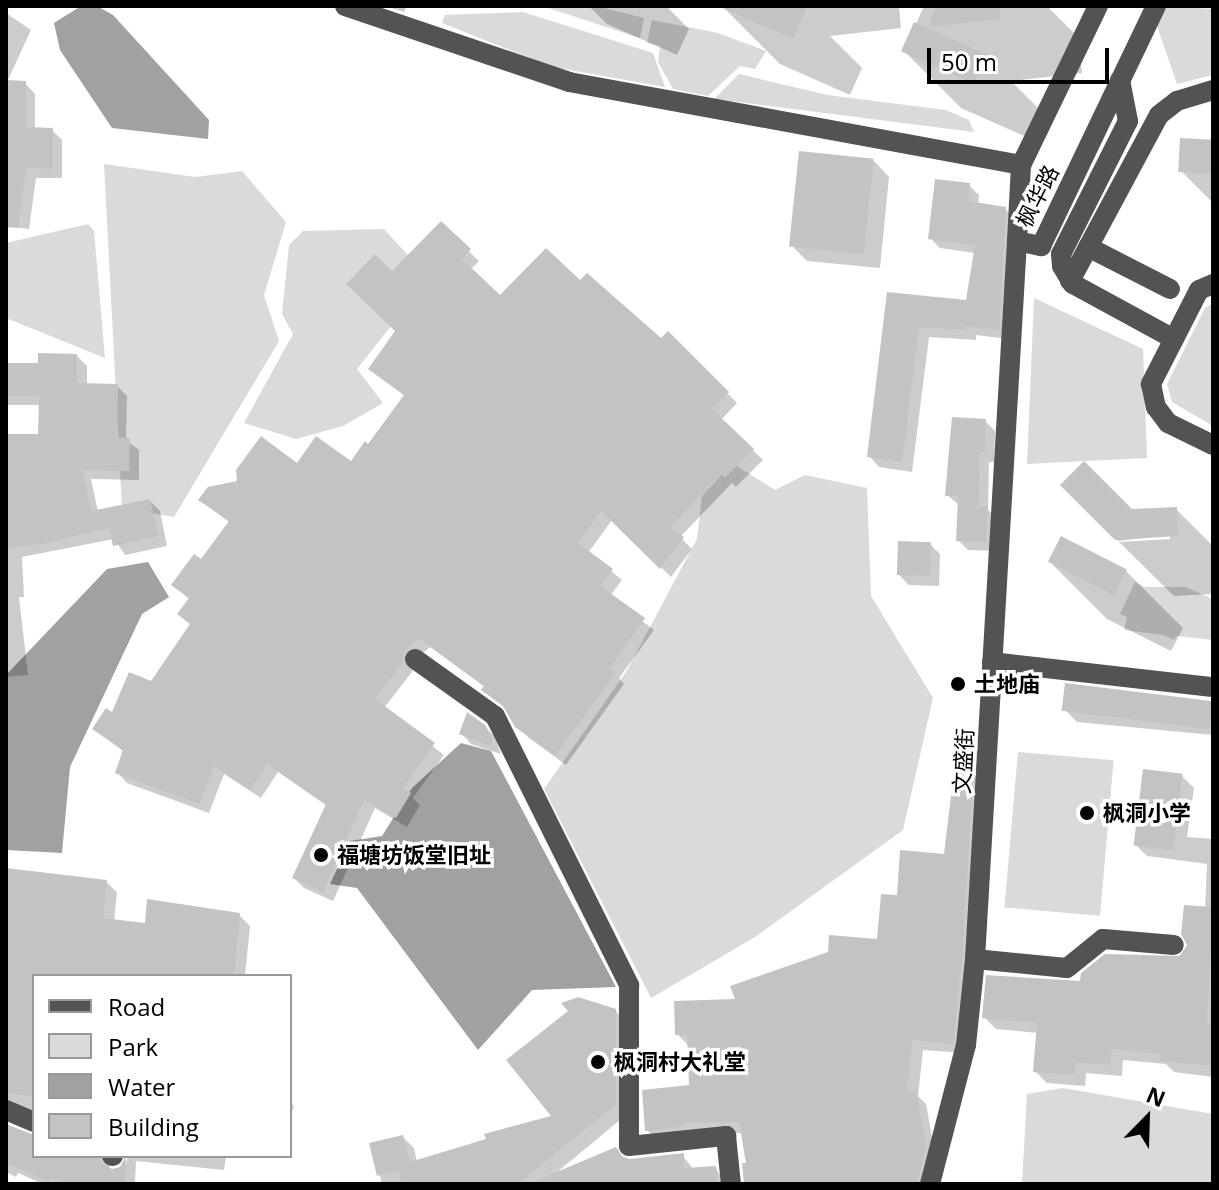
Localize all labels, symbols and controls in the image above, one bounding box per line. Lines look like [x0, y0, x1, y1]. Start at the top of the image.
scale bar [931, 32, 1113, 82]
text: 50 m [941, 45, 997, 78]
street label: 枫华路 [1010, 161, 1064, 231]
place label: 土地庙 [974, 671, 1040, 697]
marker: 土地庙 [949, 675, 967, 693]
street label: 文盛街 [948, 727, 978, 795]
place label: 枫洞小学 [1103, 800, 1191, 826]
marker: 枫洞小学 [1078, 804, 1096, 822]
place label: 福塘坊饭堂旧址 [337, 842, 491, 868]
marker: 福塘坊饭堂旧址 [312, 846, 330, 864]
legend [32, 974, 292, 1158]
text: Road [108, 990, 165, 1023]
text: Park [108, 1030, 158, 1063]
place label: 枫洞村大礼堂 [614, 1049, 746, 1075]
marker: 枫洞村大礼堂 [589, 1053, 607, 1071]
text: Water [108, 1070, 175, 1103]
north arrow [1107, 1078, 1187, 1158]
text: N [1142, 1079, 1170, 1113]
text: Building [108, 1110, 199, 1143]

